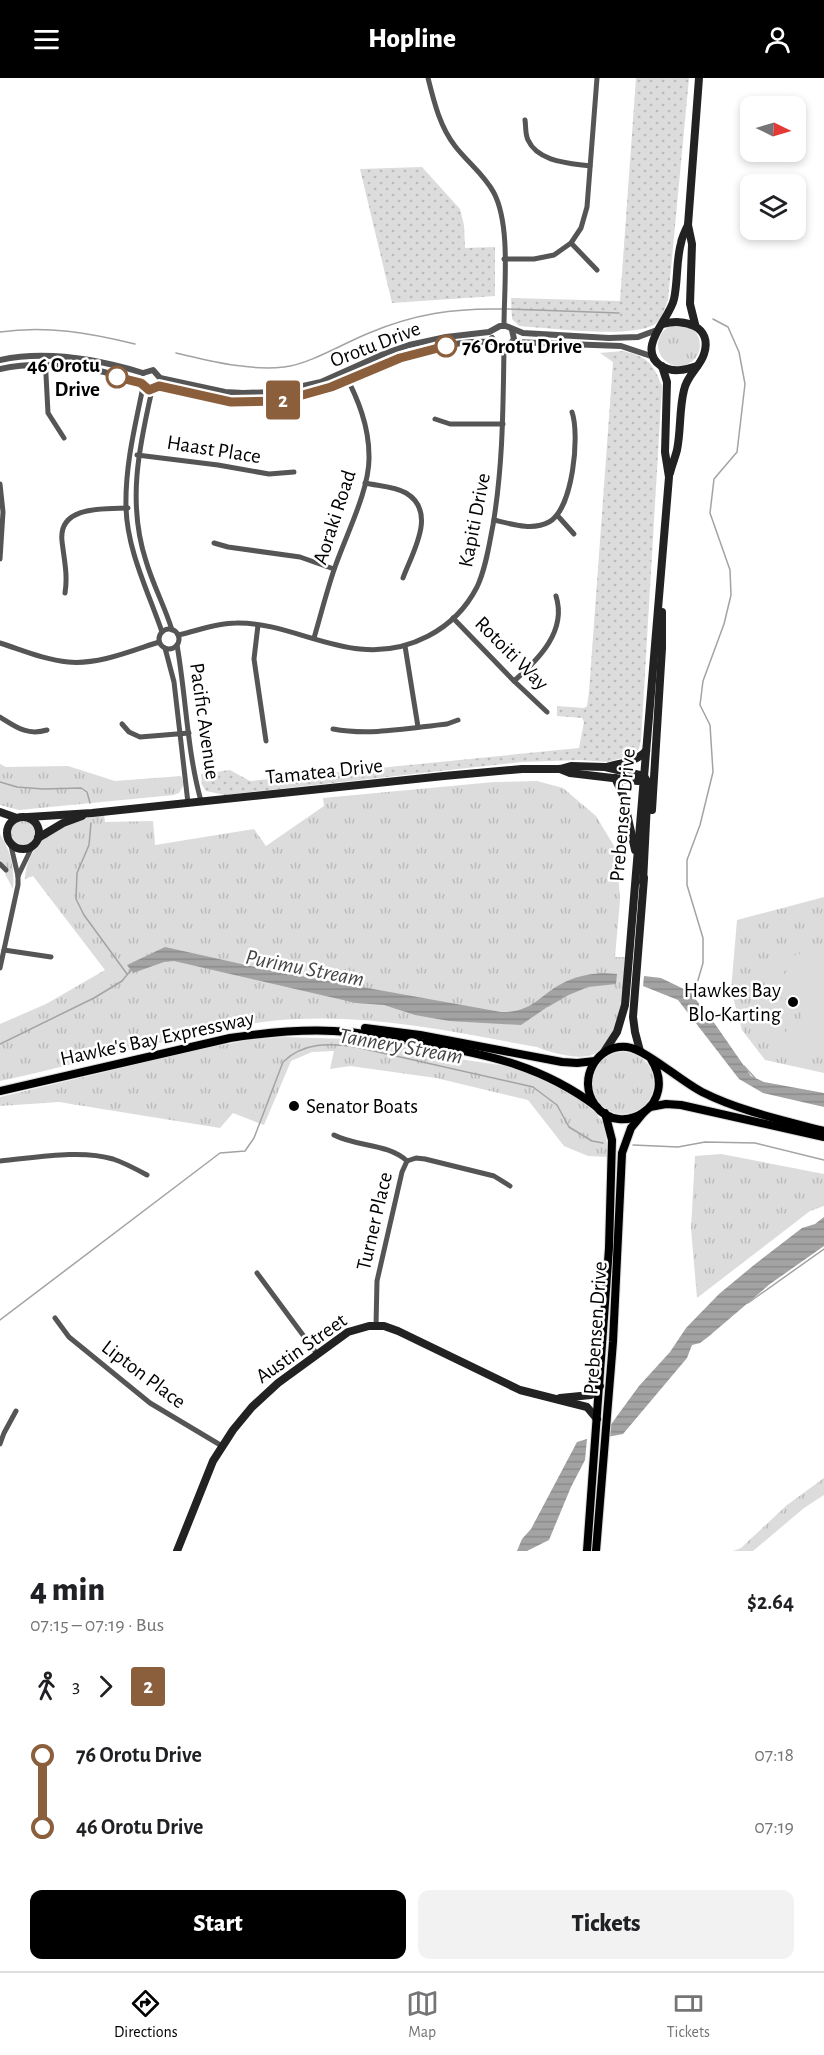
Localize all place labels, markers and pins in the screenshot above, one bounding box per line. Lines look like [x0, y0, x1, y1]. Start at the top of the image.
marker: 76 Orotu Drive [435, 335, 457, 357]
place label: 76 Orotu Drive [462, 336, 582, 357]
place label: 46 Orotu Drive [27, 355, 100, 400]
marker: 46 Orotu Drive [106, 366, 128, 388]
place label: Hawkes Bay Blo-Karting [684, 980, 782, 1025]
marker: Hawkes Bay Blo-Karting [786, 995, 800, 1009]
place label: Senator Boats [306, 1096, 418, 1117]
marker: Senator Boats [287, 1099, 301, 1113]

